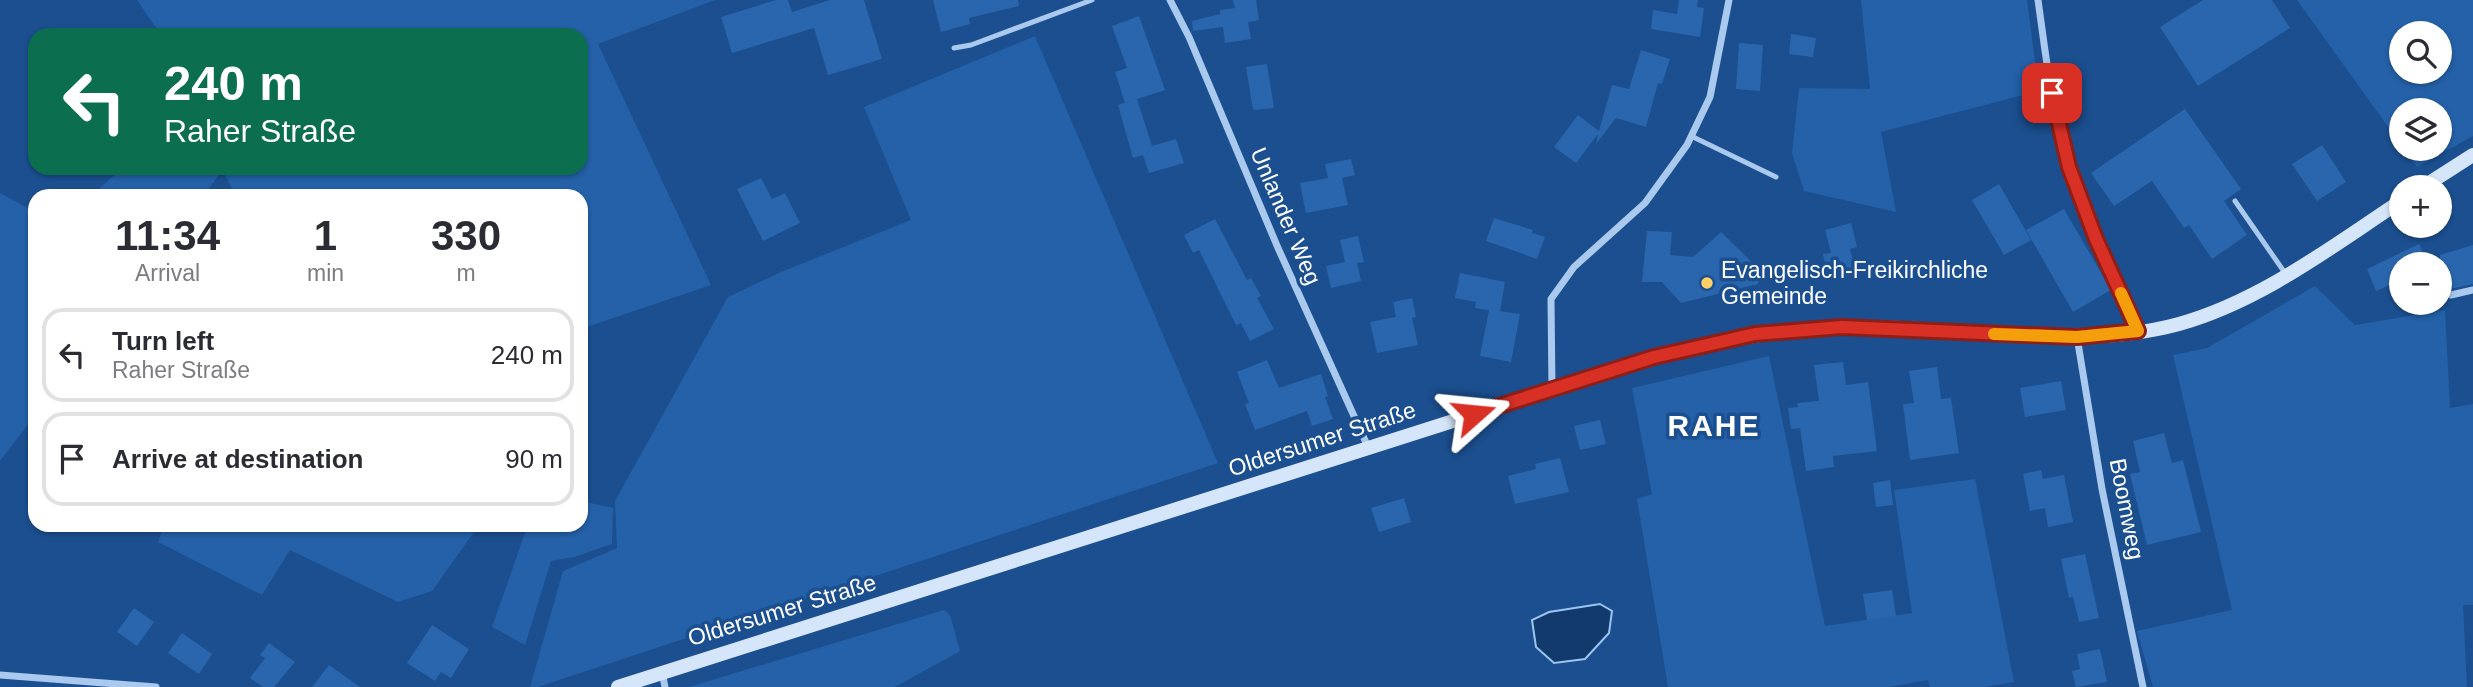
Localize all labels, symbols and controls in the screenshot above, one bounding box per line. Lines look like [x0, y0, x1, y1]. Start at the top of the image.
map controls [2389, 21, 2452, 315]
button: search [2389, 21, 2452, 84]
icon: left [49, 56, 140, 147]
text: 240 m [164, 56, 303, 110]
pin [2022, 63, 2082, 123]
icon: arrive [2033, 74, 2071, 112]
button: layers [2389, 98, 2452, 161]
text: Raher Straße [164, 113, 356, 149]
street label: Unlander Weg [1245, 143, 1327, 289]
button: + [2389, 175, 2452, 238]
text: 11:34 [115, 212, 220, 259]
text: 1 [314, 212, 337, 259]
text: 330 [431, 212, 501, 259]
button: − [2389, 252, 2452, 315]
place label: Evangelisch-Freikirchliche Gemeinde [1721, 257, 1988, 309]
text: Arrival [135, 260, 200, 286]
text: min [307, 260, 344, 286]
text: m [456, 260, 476, 286]
marker: Evangelisch-Freikirchliche Gemeinde [1699, 275, 1715, 291]
text: Turn left [112, 326, 214, 356]
icon: left [53, 336, 91, 374]
text: 240 m [491, 340, 563, 370]
text: Raher Straße [112, 357, 250, 383]
position arrow [1437, 377, 1511, 451]
street label: Oldersumer Straße [1225, 396, 1419, 482]
district label: RAHE [1667, 409, 1761, 442]
icon: arrive [53, 440, 91, 478]
text: Arrive at destination [112, 444, 363, 474]
text: 90 m [505, 444, 563, 474]
street label: Boomweg [2104, 456, 2150, 562]
street label: Oldersumer Straße [685, 569, 879, 651]

